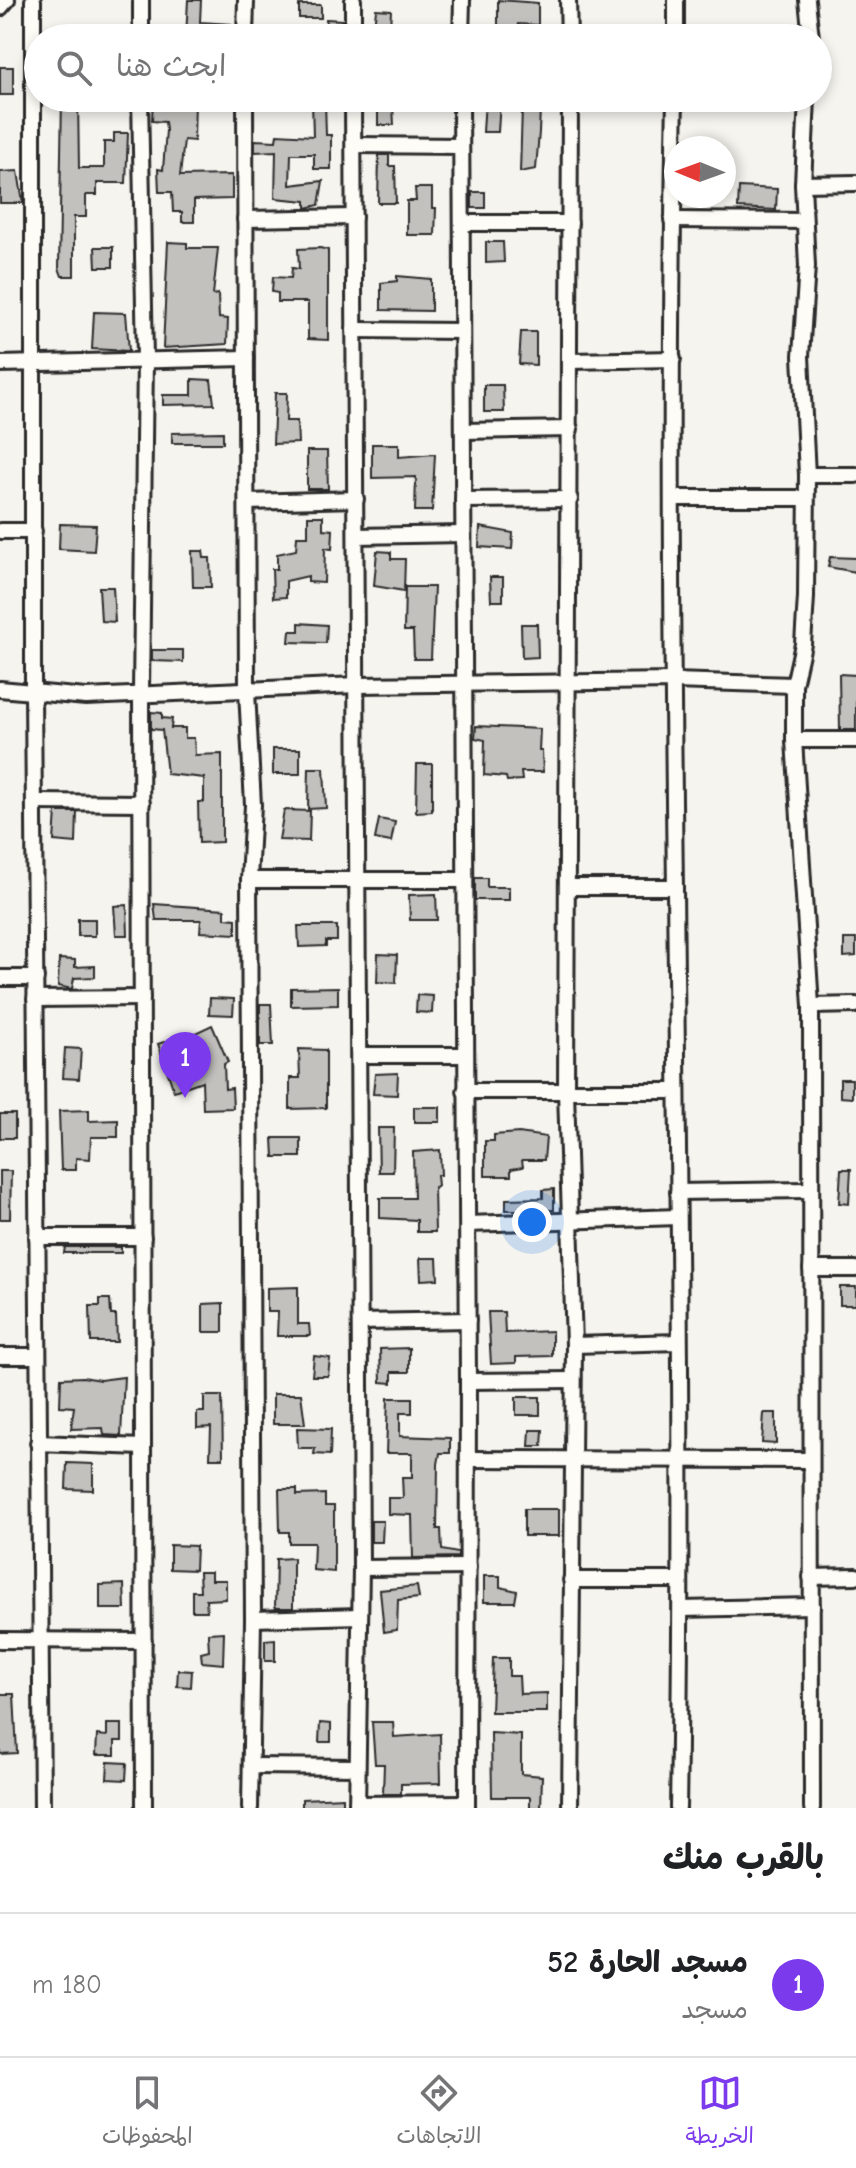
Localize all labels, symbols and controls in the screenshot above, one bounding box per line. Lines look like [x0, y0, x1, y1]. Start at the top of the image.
search box [24, 24, 832, 112]
icon: search [52, 46, 96, 90]
text: ابحث هنا [116, 49, 226, 84]
north arrow [664, 136, 736, 208]
pin: 1 [159, 1032, 211, 1098]
your location [512, 1202, 552, 1242]
text: بالقرب منك [663, 1838, 824, 1878]
text: مسجد الحارة 52 [547, 1945, 748, 1980]
text: 180 m [32, 1970, 102, 2000]
text: 1 [793, 1970, 803, 2000]
text: مسجد [681, 1995, 748, 2025]
tab: المحفوظات [102, 2071, 193, 2155]
tab: الاتجاهات [396, 2071, 481, 2155]
tab: الخريطة [685, 2071, 754, 2155]

